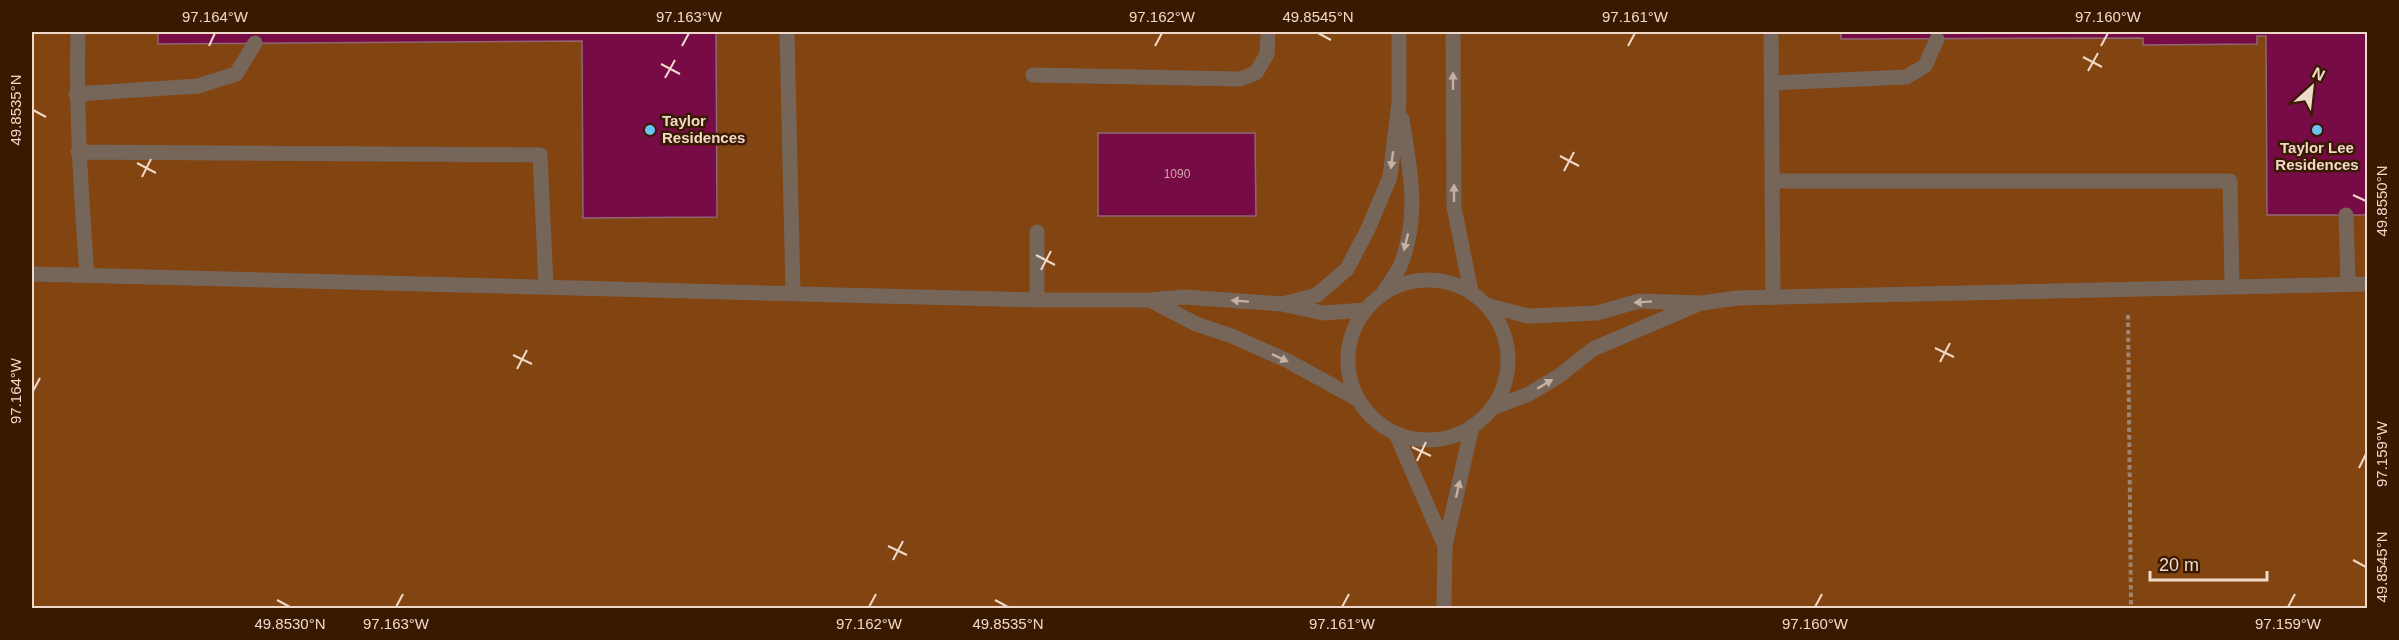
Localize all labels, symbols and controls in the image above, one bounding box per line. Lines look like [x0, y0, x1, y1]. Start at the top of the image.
text: 97.164°W [182, 8, 249, 25]
text: 97.163°W [656, 8, 723, 25]
text: 97.162°W [1129, 8, 1196, 25]
text: 49.8545°N [1282, 8, 1354, 25]
text: 97.161°W [1602, 8, 1669, 25]
text: 97.160°W [2075, 8, 2142, 25]
north arrow [2282, 57, 2342, 117]
text: N [2310, 64, 2328, 84]
one-way arrow [1448, 71, 1458, 90]
text: 49.8535°N [7, 74, 24, 146]
place label: Taylor Residences [662, 112, 745, 146]
marker: Taylor Residences [643, 123, 657, 137]
marker: Taylor Lee Residences [2310, 123, 2324, 137]
place label: Taylor Lee Residences [2275, 139, 2359, 173]
one-way arrow [1387, 150, 1397, 169]
text: 49.8550°N [2373, 165, 2390, 237]
house number: 1090 [1164, 167, 1191, 181]
one-way arrow [1449, 183, 1459, 202]
one-way arrow [1401, 233, 1411, 251]
one-way arrow [1230, 296, 1249, 305]
one-way arrow [1634, 297, 1653, 306]
one-way arrow [1272, 353, 1289, 362]
text: 97.164°W [7, 357, 24, 424]
one-way arrow [1537, 379, 1553, 390]
text: 97.159°W [2373, 420, 2390, 487]
one-way arrow [1454, 479, 1463, 498]
text: 49.8545°N [2373, 531, 2390, 603]
scale bar [2150, 544, 2267, 582]
text: 20 m [2159, 555, 2199, 575]
text: 49.8530°N [254, 615, 326, 632]
text: 97.163°W [363, 615, 430, 632]
text: 97.162°W [836, 615, 903, 632]
text: 49.8535°N [972, 615, 1044, 632]
text: 97.161°W [1309, 615, 1376, 632]
text: 97.160°W [1782, 615, 1849, 632]
text: 97.159°W [2255, 615, 2322, 632]

